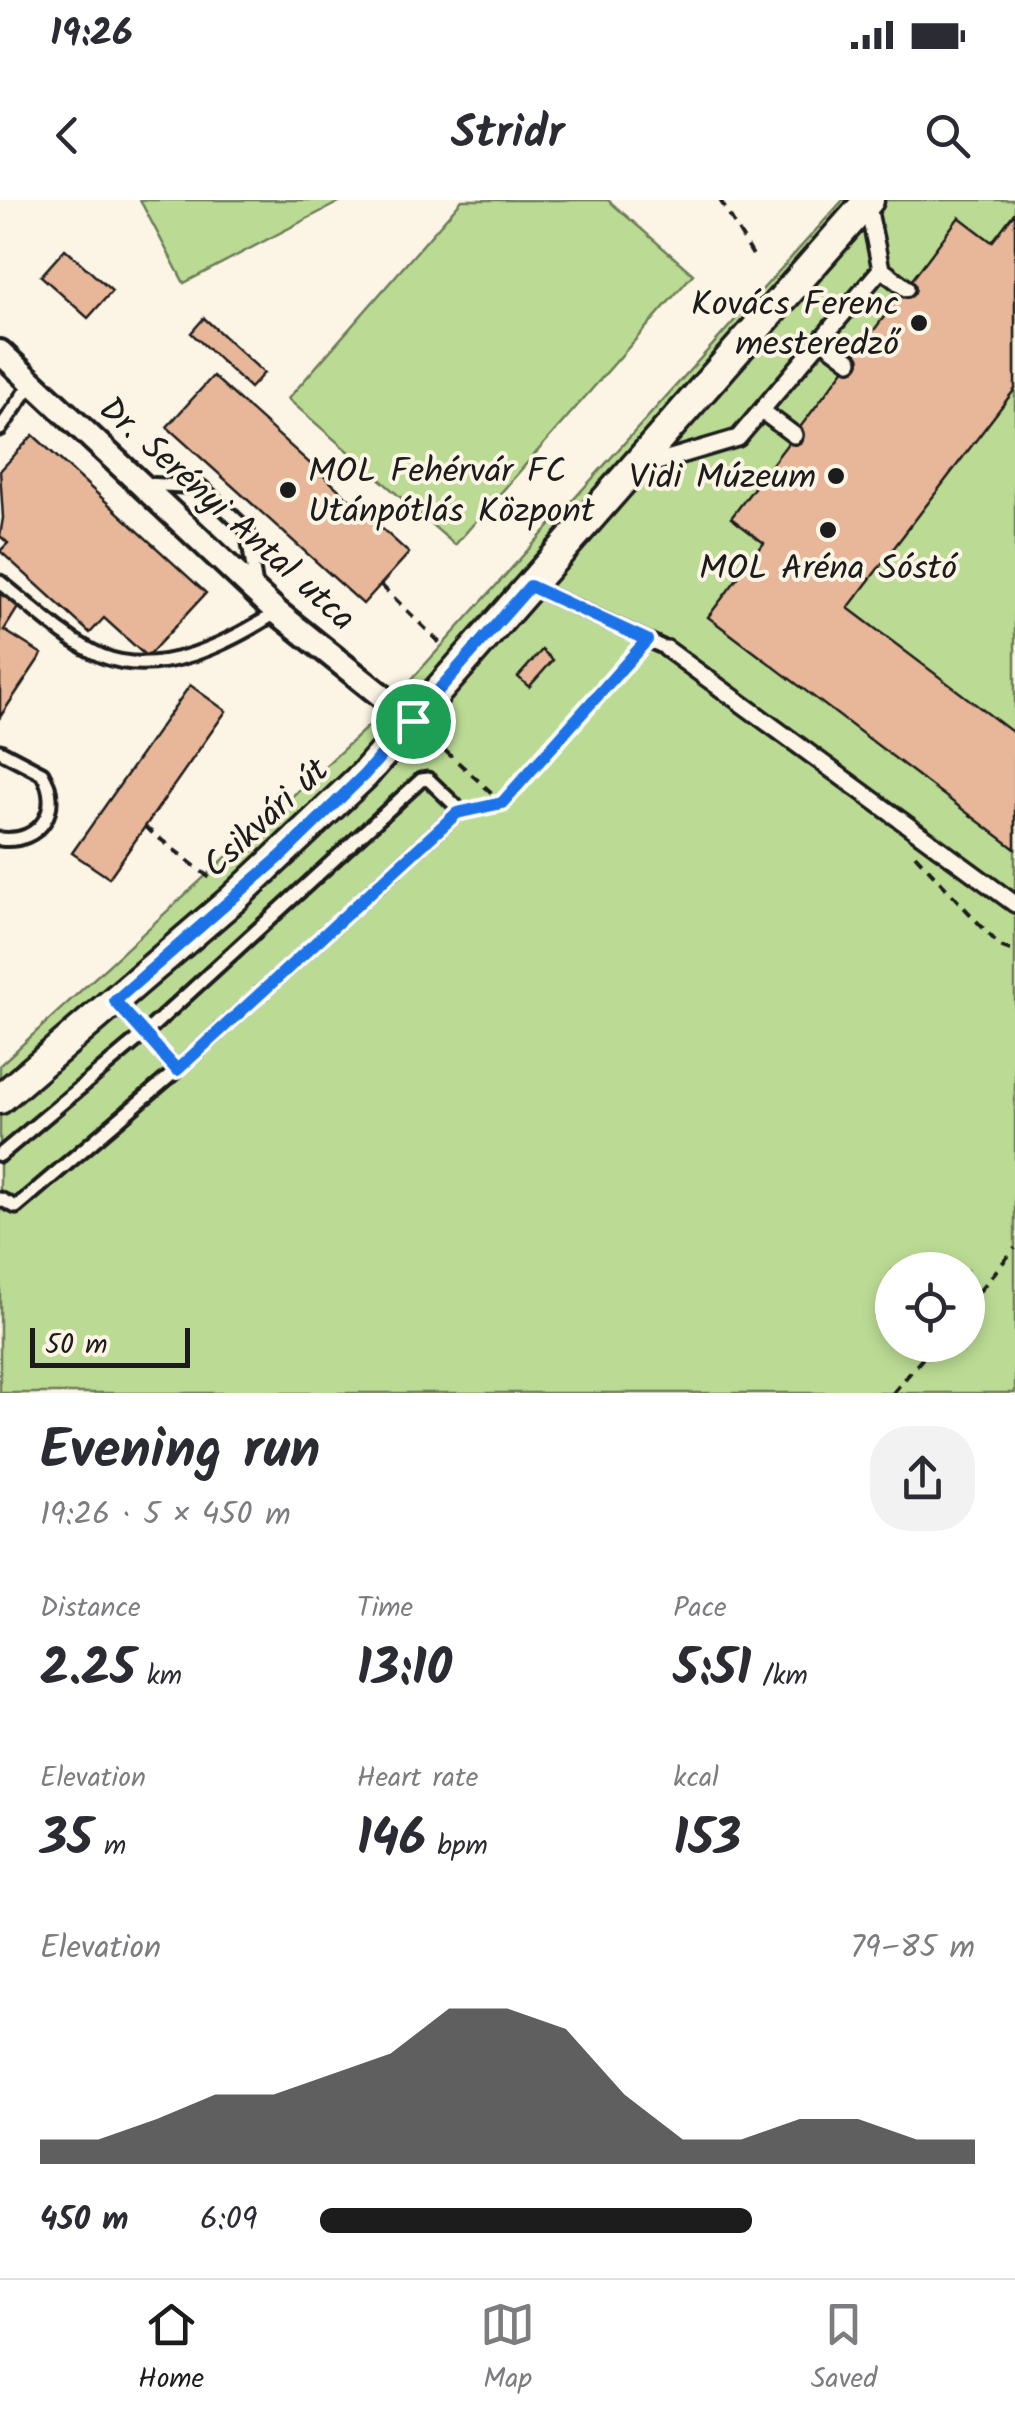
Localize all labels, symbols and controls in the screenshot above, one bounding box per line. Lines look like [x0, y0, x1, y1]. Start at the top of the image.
text: 19:26 [50, 5, 133, 65]
text: Stridr [451, 99, 564, 171]
icon: back [40, 108, 95, 163]
icon: search [920, 108, 975, 163]
place label: Kovács Ferenc mesteredző [691, 278, 902, 374]
marker: Kovács Ferenc mesteredző [908, 312, 930, 334]
street label: Dr. Serényi Antal utca [85, 384, 367, 646]
place label: MOL Fehérvár FC Utánpótlás Központ [308, 445, 595, 541]
place label: Vidi Múzeum [629, 451, 816, 507]
marker: Vidi Múzeum [825, 465, 847, 487]
marker: MOL Fehérvár FC Utánpótlás Központ [277, 479, 299, 501]
marker: MOL Aréna Sóstó [817, 519, 839, 541]
place label: MOL Aréna Sóstó [699, 542, 959, 598]
pin [371, 679, 456, 764]
icon: arrive [386, 694, 441, 749]
street label: Csikvári út [191, 745, 344, 893]
map controls [875, 1252, 985, 1362]
button: locate [875, 1252, 985, 1362]
scale bar [30, 1323, 190, 1368]
text: 50 m [45, 1323, 108, 1368]
text: Evening run [40, 1409, 320, 1496]
button: share [870, 1426, 975, 1531]
text: 19:26 · 5 × 450 m [40, 1490, 291, 1541]
text: Distance [40, 1586, 141, 1631]
text: Time [357, 1586, 413, 1631]
text: Pace [673, 1586, 727, 1631]
text: 2.25 [40, 1631, 135, 1711]
text: 13:10 [357, 1631, 452, 1711]
text: 5:51 [673, 1631, 751, 1711]
text: km [135, 1654, 182, 1699]
text: /km [751, 1654, 808, 1699]
text: Elevation [40, 1756, 146, 1801]
text: Heart rate [357, 1756, 478, 1801]
text: kcal [673, 1756, 719, 1801]
text: 35 [40, 1801, 93, 1881]
text: 146 [357, 1801, 426, 1881]
text: 153 [673, 1801, 741, 1881]
text: m [93, 1824, 126, 1869]
text: bpm [426, 1824, 488, 1869]
text: Elevation [40, 1923, 161, 1974]
text: 79–85 m [850, 1923, 975, 1974]
text: 450 m [40, 2195, 129, 2246]
text: 6:09 [200, 2195, 257, 2246]
tab: Home [138, 2297, 204, 2402]
tab: Map [480, 2297, 535, 2402]
tab: Saved [811, 2297, 877, 2402]

